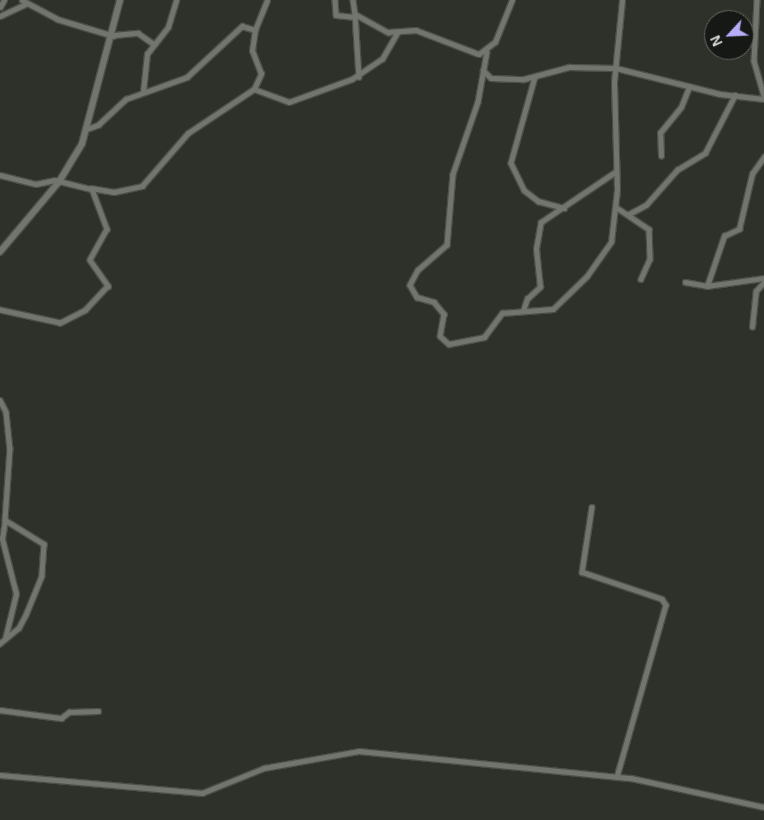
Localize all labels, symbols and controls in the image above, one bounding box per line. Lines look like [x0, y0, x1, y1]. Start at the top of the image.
north arrow [704, 10, 754, 60]
text: N [707, 33, 726, 49]

